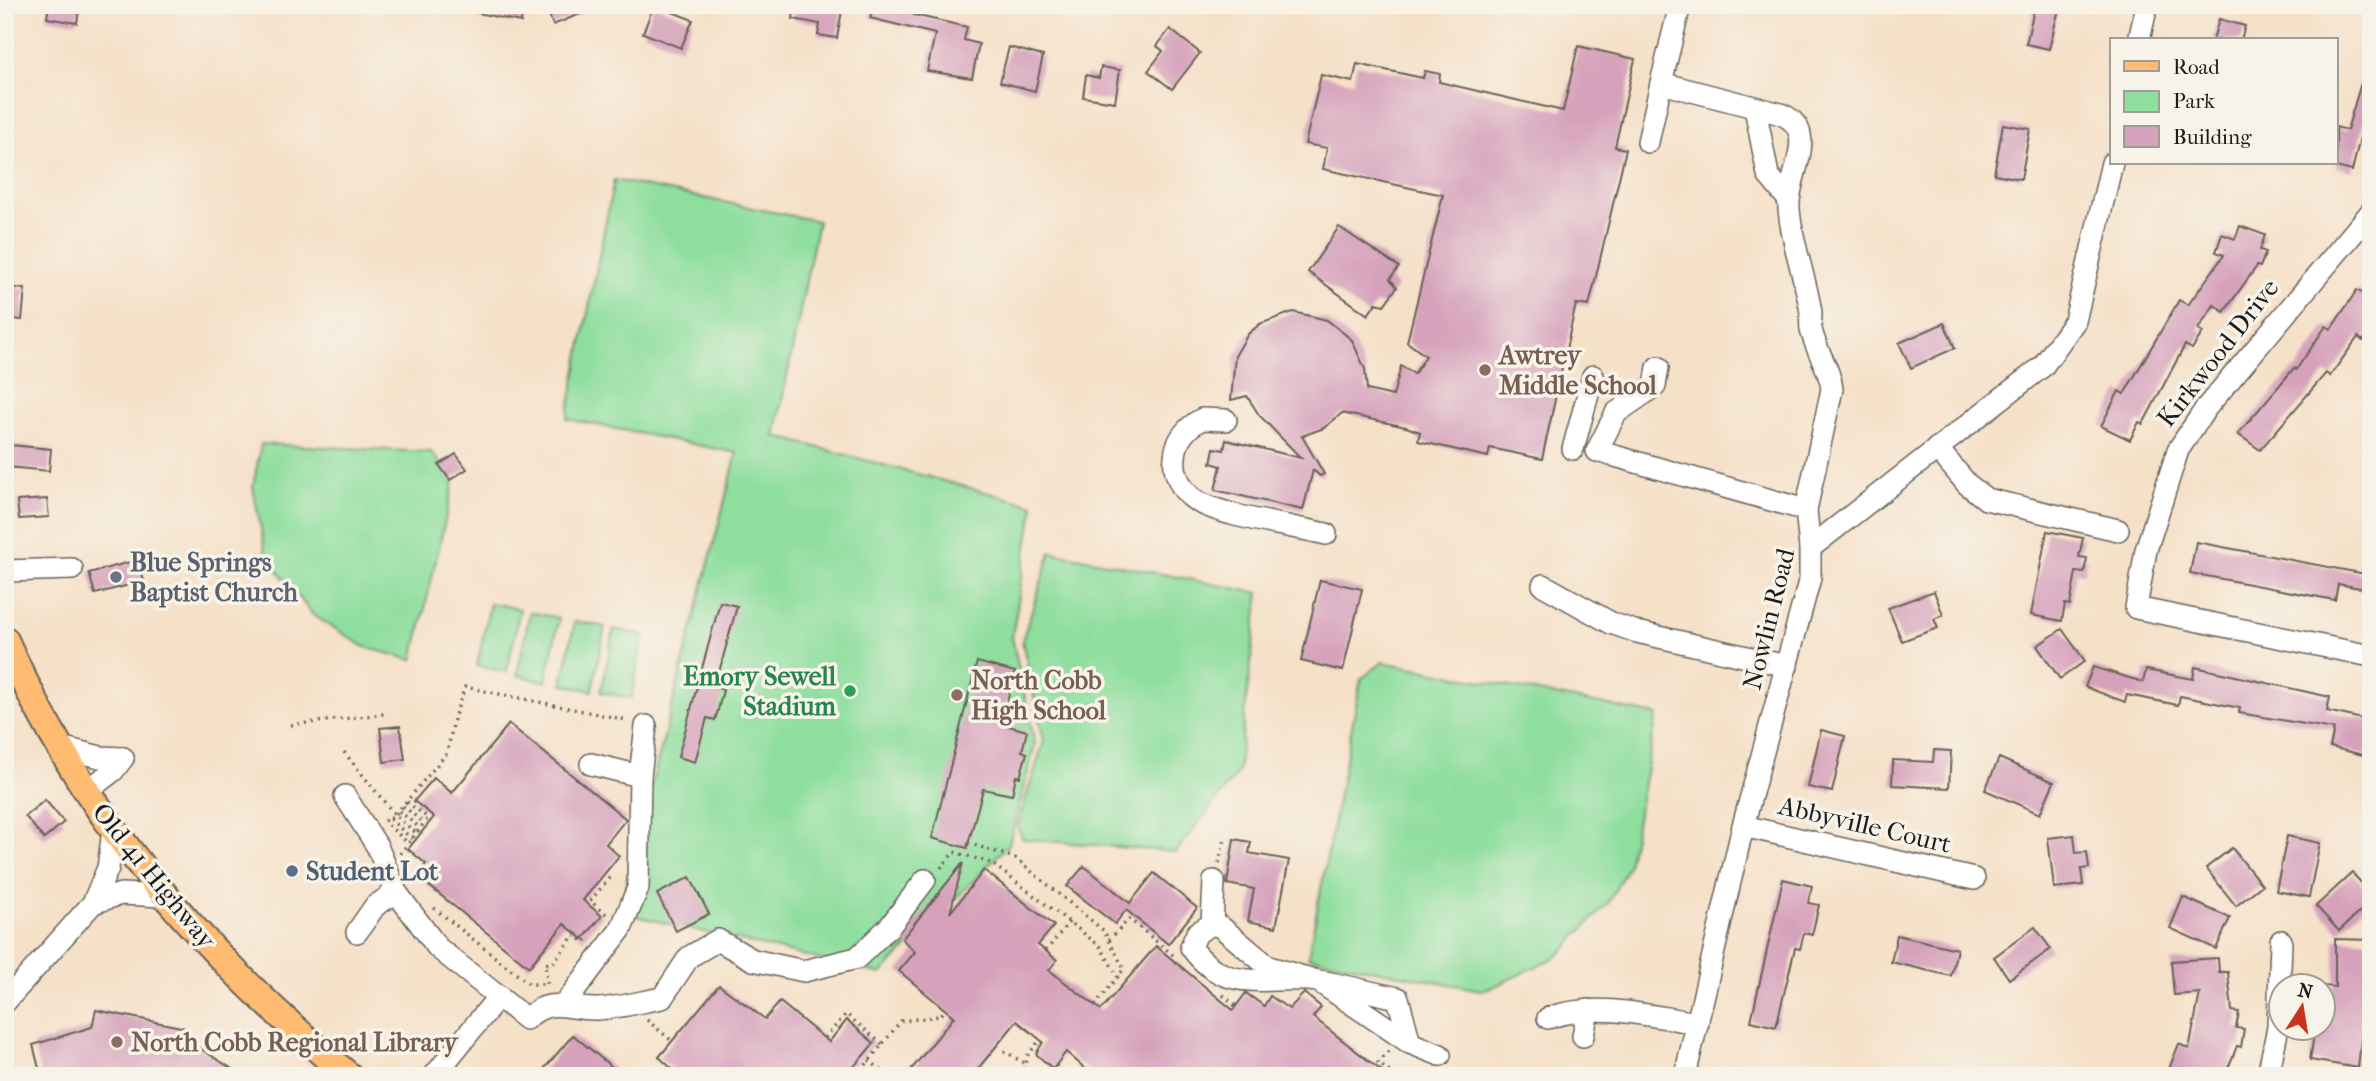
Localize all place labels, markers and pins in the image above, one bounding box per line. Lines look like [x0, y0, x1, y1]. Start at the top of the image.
place label: Awtrey Middle School [1497, 340, 1657, 401]
marker: Awtrey Middle School [1477, 362, 1493, 378]
place label: Blue Springs Baptist Church [130, 547, 298, 608]
marker: Blue Springs Baptist Church [108, 569, 124, 585]
place label: Emory Sewell Stadium [683, 661, 837, 722]
place label: North Cobb High School [971, 665, 1107, 726]
marker: Emory Sewell Stadium [842, 683, 858, 699]
marker: North Cobb High School [949, 687, 965, 703]
place label: Student Lot [306, 856, 439, 887]
marker: Student Lot [284, 863, 300, 879]
place label: North Cobb Regional Library [131, 1027, 460, 1058]
marker: North Cobb Regional Library [109, 1034, 125, 1050]

